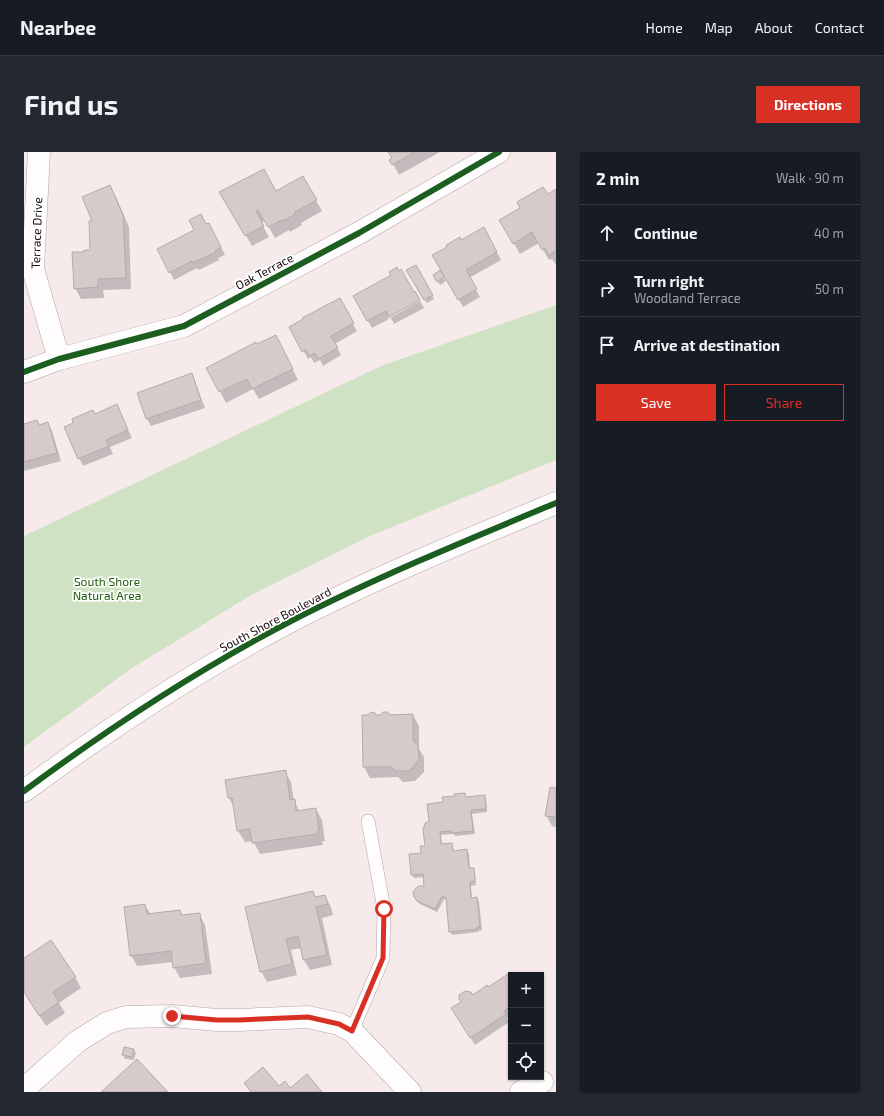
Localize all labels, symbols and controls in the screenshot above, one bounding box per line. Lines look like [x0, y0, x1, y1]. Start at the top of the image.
text: Nearbee [20, 16, 96, 39]
text: Home [646, 19, 683, 36]
text: Map [705, 19, 733, 36]
text: About [755, 19, 793, 36]
text: Contact [815, 19, 864, 36]
button: Directions [756, 86, 860, 123]
text: Find us [24, 87, 118, 121]
text: 2 min [596, 168, 639, 188]
text: Walk · 90 m [776, 170, 844, 186]
street label: Terrace Drive [28, 197, 44, 269]
icon: ahead [596, 222, 618, 244]
text: Continue [634, 224, 697, 242]
text: 40 m [814, 225, 844, 241]
street label: Oak Terrace [233, 250, 295, 292]
text: Turn right [634, 272, 704, 290]
icon: right [596, 278, 618, 300]
text: 50 m [815, 281, 844, 297]
text: Woodland Terrace [634, 290, 741, 306]
icon: arrive [596, 334, 618, 356]
text: Arrive at destination [634, 336, 780, 354]
button: Save [596, 384, 716, 421]
button: Share [724, 384, 844, 421]
park label: South Shore Natural Area [73, 574, 141, 602]
street label: South Shore Boulevard [217, 584, 333, 654]
route start [375, 900, 393, 918]
map controls [508, 972, 544, 1080]
button: + [508, 972, 544, 1008]
route end [163, 1007, 181, 1025]
button: − [508, 1008, 544, 1044]
button: locate [508, 1044, 544, 1080]

